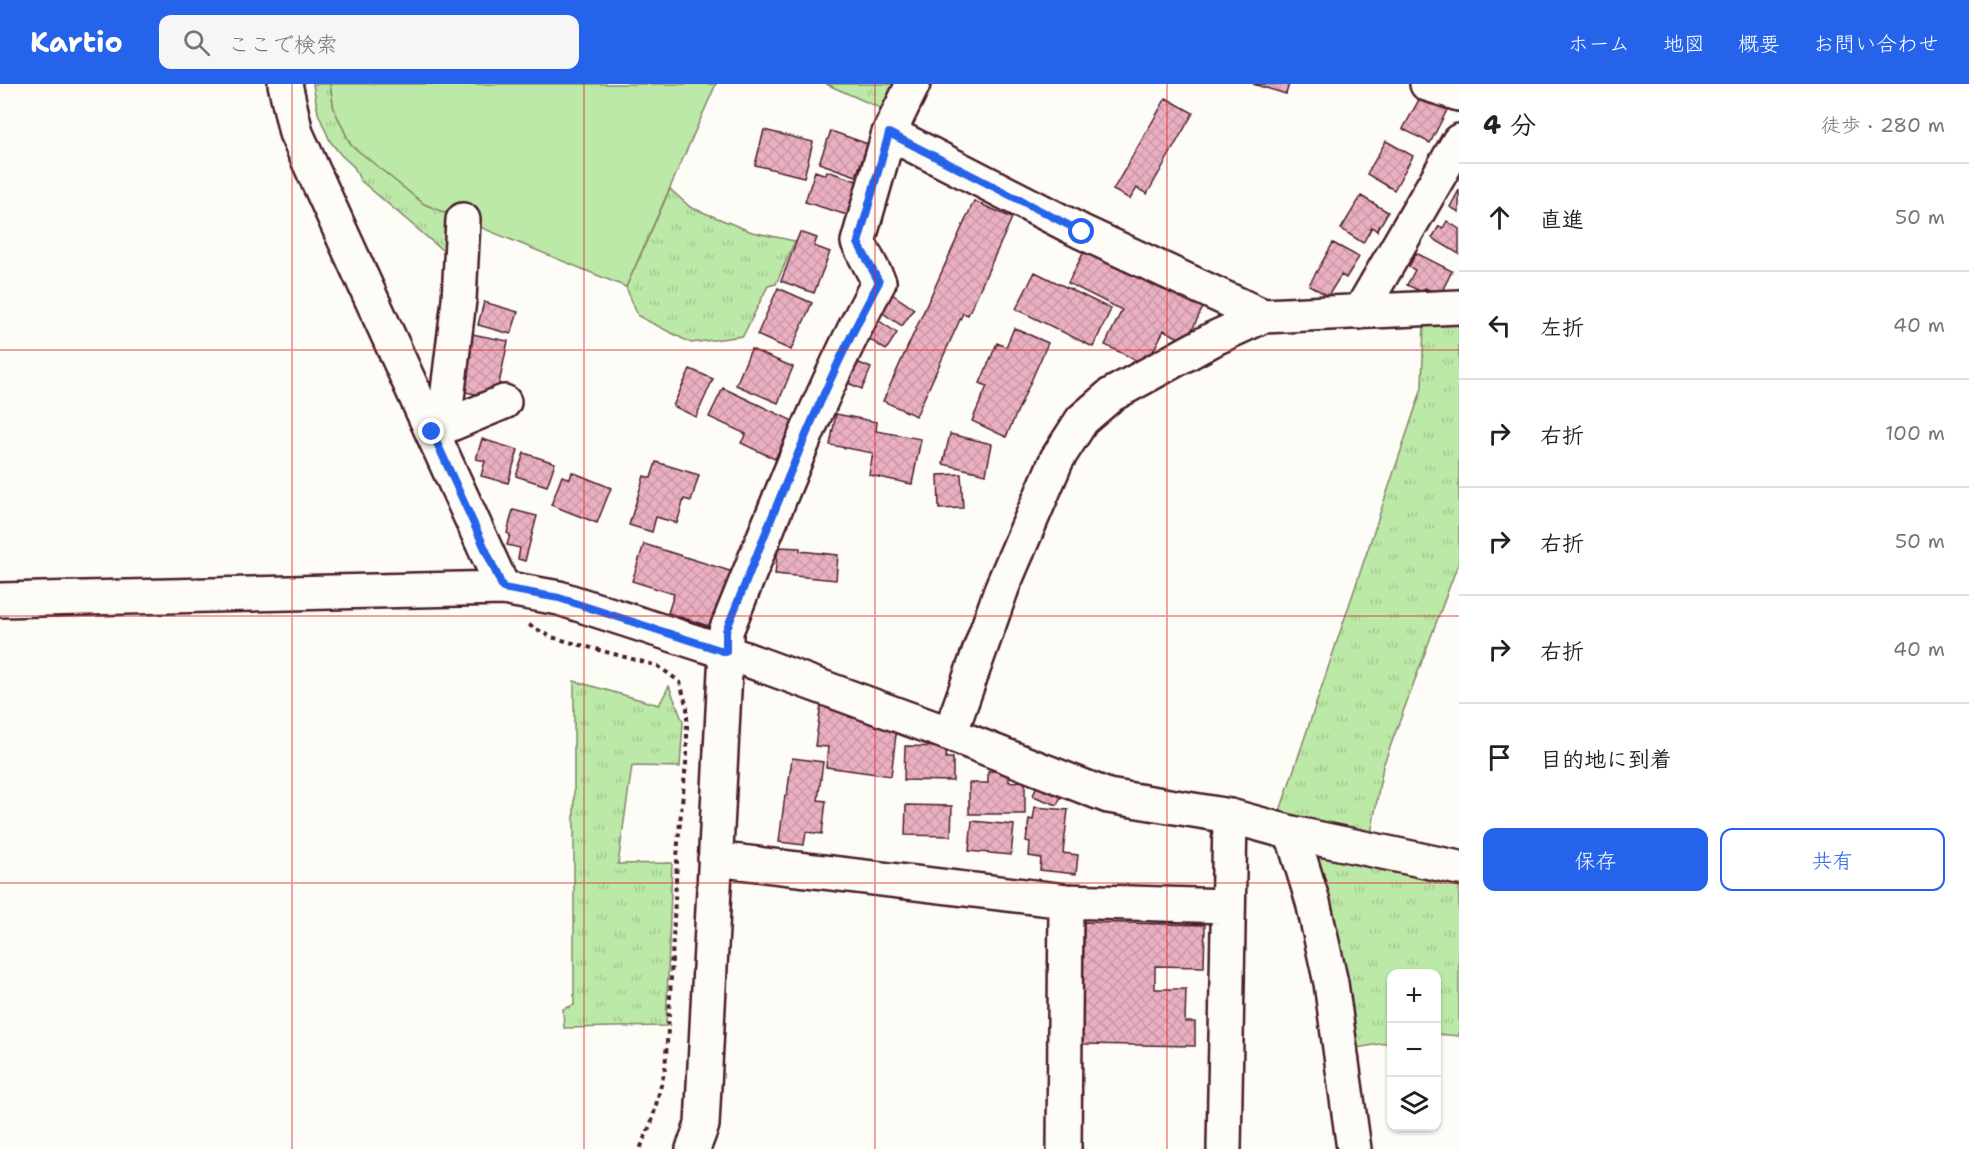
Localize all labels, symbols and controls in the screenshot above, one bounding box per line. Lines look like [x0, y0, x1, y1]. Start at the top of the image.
search box [159, 15, 579, 69]
text: Kartio [30, 23, 123, 61]
icon: search [180, 26, 213, 59]
text: ここで検索 [228, 30, 338, 59]
text: ホーム [1568, 30, 1630, 58]
text: 地図 [1663, 30, 1705, 58]
text: 概要 [1738, 30, 1780, 58]
text: お問い合わせ [1813, 30, 1939, 58]
text: 4 分 [1483, 107, 1536, 142]
text: 徒歩 · 280 m [1821, 112, 1945, 138]
icon: ahead [1483, 201, 1516, 234]
text: 50 m [1895, 204, 1945, 230]
text: 直進 [1540, 205, 1584, 234]
route start [1068, 218, 1094, 244]
icon: left [1483, 309, 1516, 342]
text: 40 m [1893, 312, 1945, 338]
text: 左折 [1540, 313, 1584, 342]
icon: right [1483, 417, 1516, 450]
route end [418, 418, 444, 444]
text: 100 m [1885, 420, 1945, 446]
text: 右折 [1540, 421, 1584, 450]
icon: right [1483, 525, 1516, 558]
text: 50 m [1895, 528, 1945, 554]
text: 右折 [1540, 529, 1584, 558]
icon: right [1483, 633, 1516, 666]
text: 40 m [1893, 636, 1945, 662]
text: 右折 [1540, 637, 1584, 666]
icon: arrive [1483, 741, 1516, 774]
text: 目的地に到着 [1540, 745, 1672, 774]
button: 保存 [1483, 828, 1708, 891]
button: 共有 [1720, 828, 1945, 891]
map controls [1387, 969, 1441, 1131]
button: + [1387, 969, 1441, 1023]
button: − [1387, 1023, 1441, 1077]
button: layers [1387, 1077, 1441, 1131]

